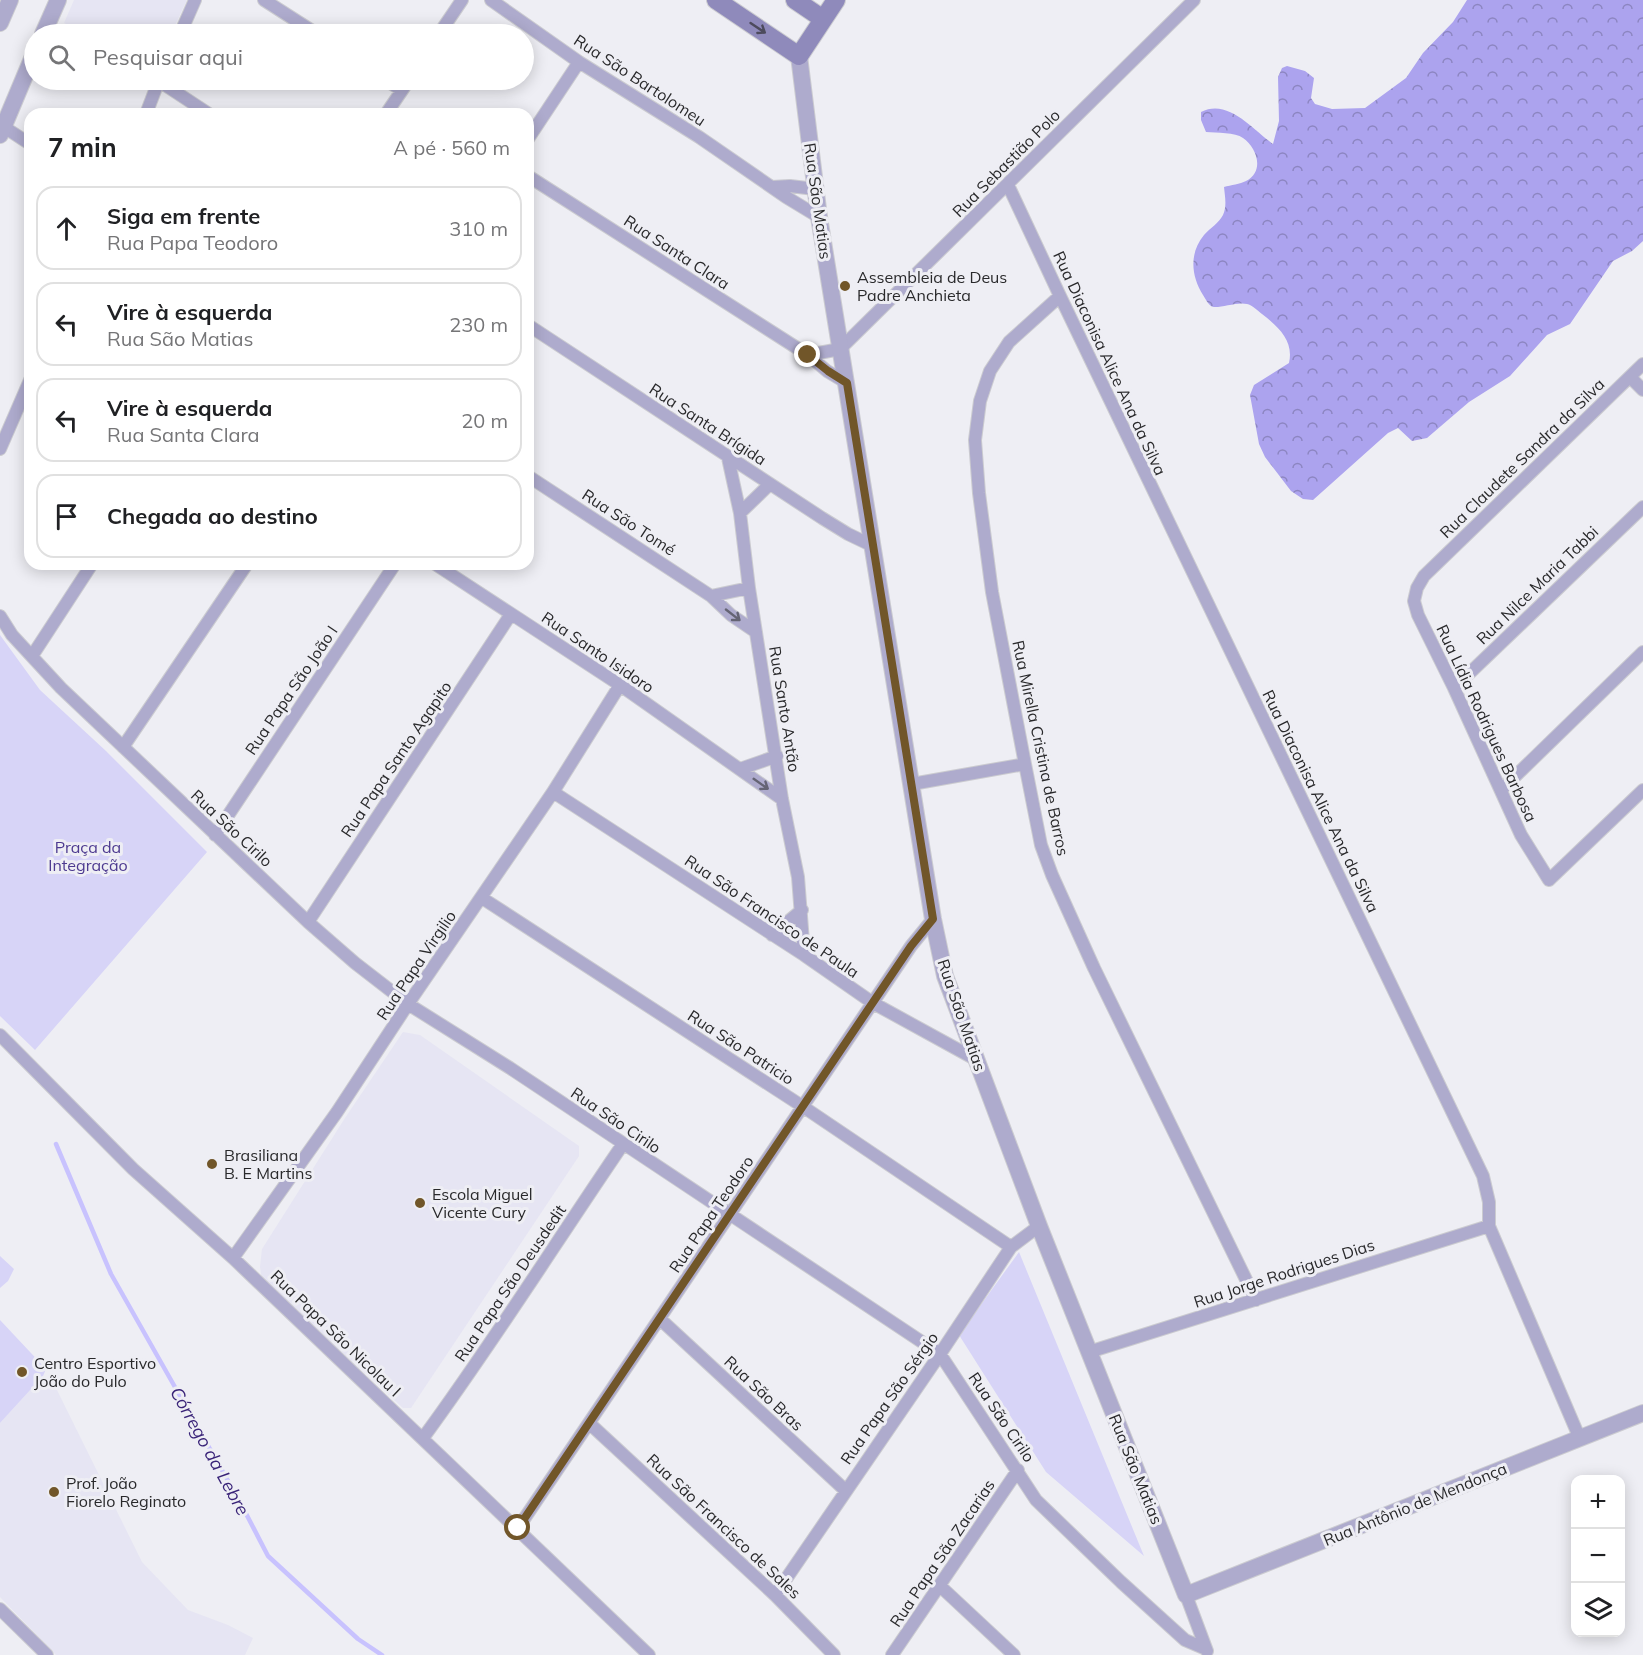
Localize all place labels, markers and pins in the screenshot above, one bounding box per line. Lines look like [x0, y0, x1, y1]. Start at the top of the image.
place label: Assembleia de Deus Padre Anchieta [857, 267, 1007, 305]
marker: Assembleia de Deus Padre Anchieta [838, 279, 852, 293]
place label: Brasiliana B. E Martins [224, 1145, 312, 1183]
marker: Brasiliana B. E Martins [205, 1157, 219, 1171]
place label: Escola Miguel Vicente Cury [432, 1184, 533, 1222]
marker: Escola Miguel Vicente Cury [413, 1196, 427, 1210]
place label: Centro Esportivo João do Pulo [34, 1353, 156, 1391]
marker: Centro Esportivo João do Pulo [15, 1365, 29, 1379]
place label: Prof. João Fiorelo Reginato [66, 1473, 186, 1511]
marker: Prof. João Fiorelo Reginato [47, 1485, 61, 1499]

